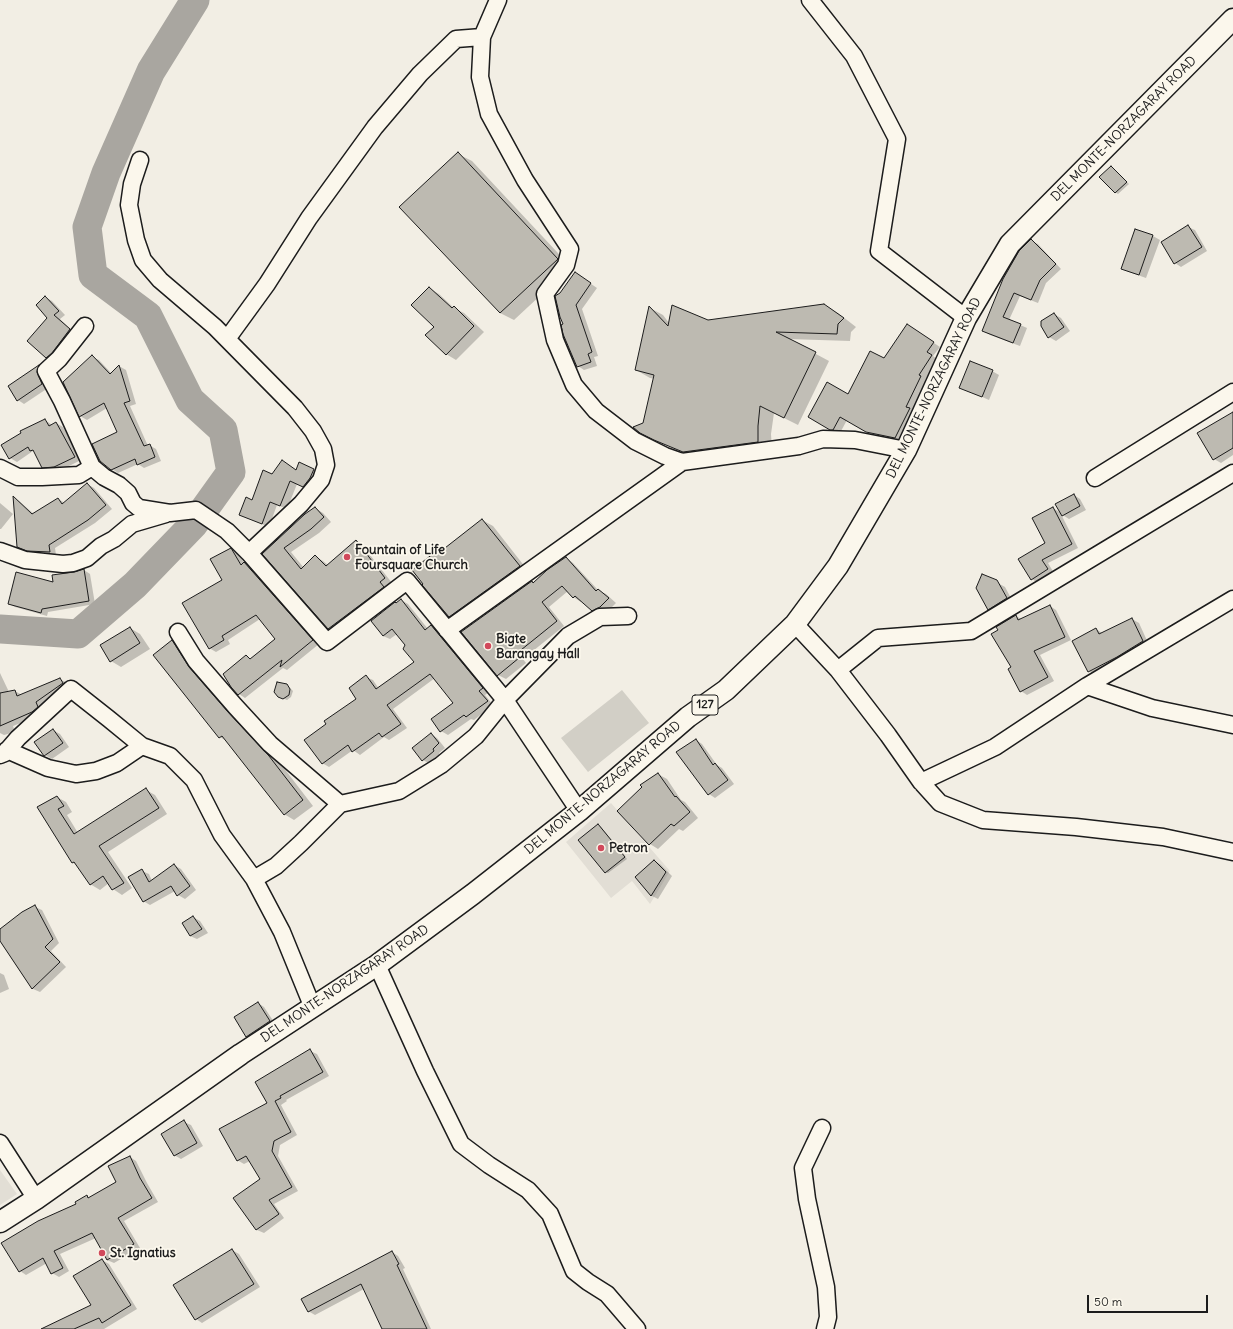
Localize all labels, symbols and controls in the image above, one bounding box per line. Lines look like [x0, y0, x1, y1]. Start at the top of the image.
street label: DEL MONTE-NORZAGARAY ROAD [1048, 53, 1200, 205]
street label: DEL MONTE-NORZAGARAY ROAD [883, 295, 985, 481]
place label: Fountain of Life Foursquare Church [355, 542, 468, 573]
marker: Fountain of Life Foursquare Church [342, 552, 352, 562]
place label: Bigte Barangay Hall [496, 631, 580, 662]
marker: Bigte Barangay Hall [483, 641, 493, 651]
road number: 127 [692, 695, 718, 715]
street label: DEL MONTE-NORZAGARAY ROAD [522, 718, 684, 858]
place label: Petron [609, 840, 648, 856]
marker: Petron [596, 843, 606, 853]
street label: DEL MONTE-NORZAGARAY ROAD [258, 922, 432, 1046]
place label: St. Ignatius [110, 1245, 176, 1261]
marker: St. Ignatius [97, 1248, 107, 1258]
scale bar [1089, 1287, 1210, 1313]
text: 50 m [1094, 1294, 1122, 1309]

